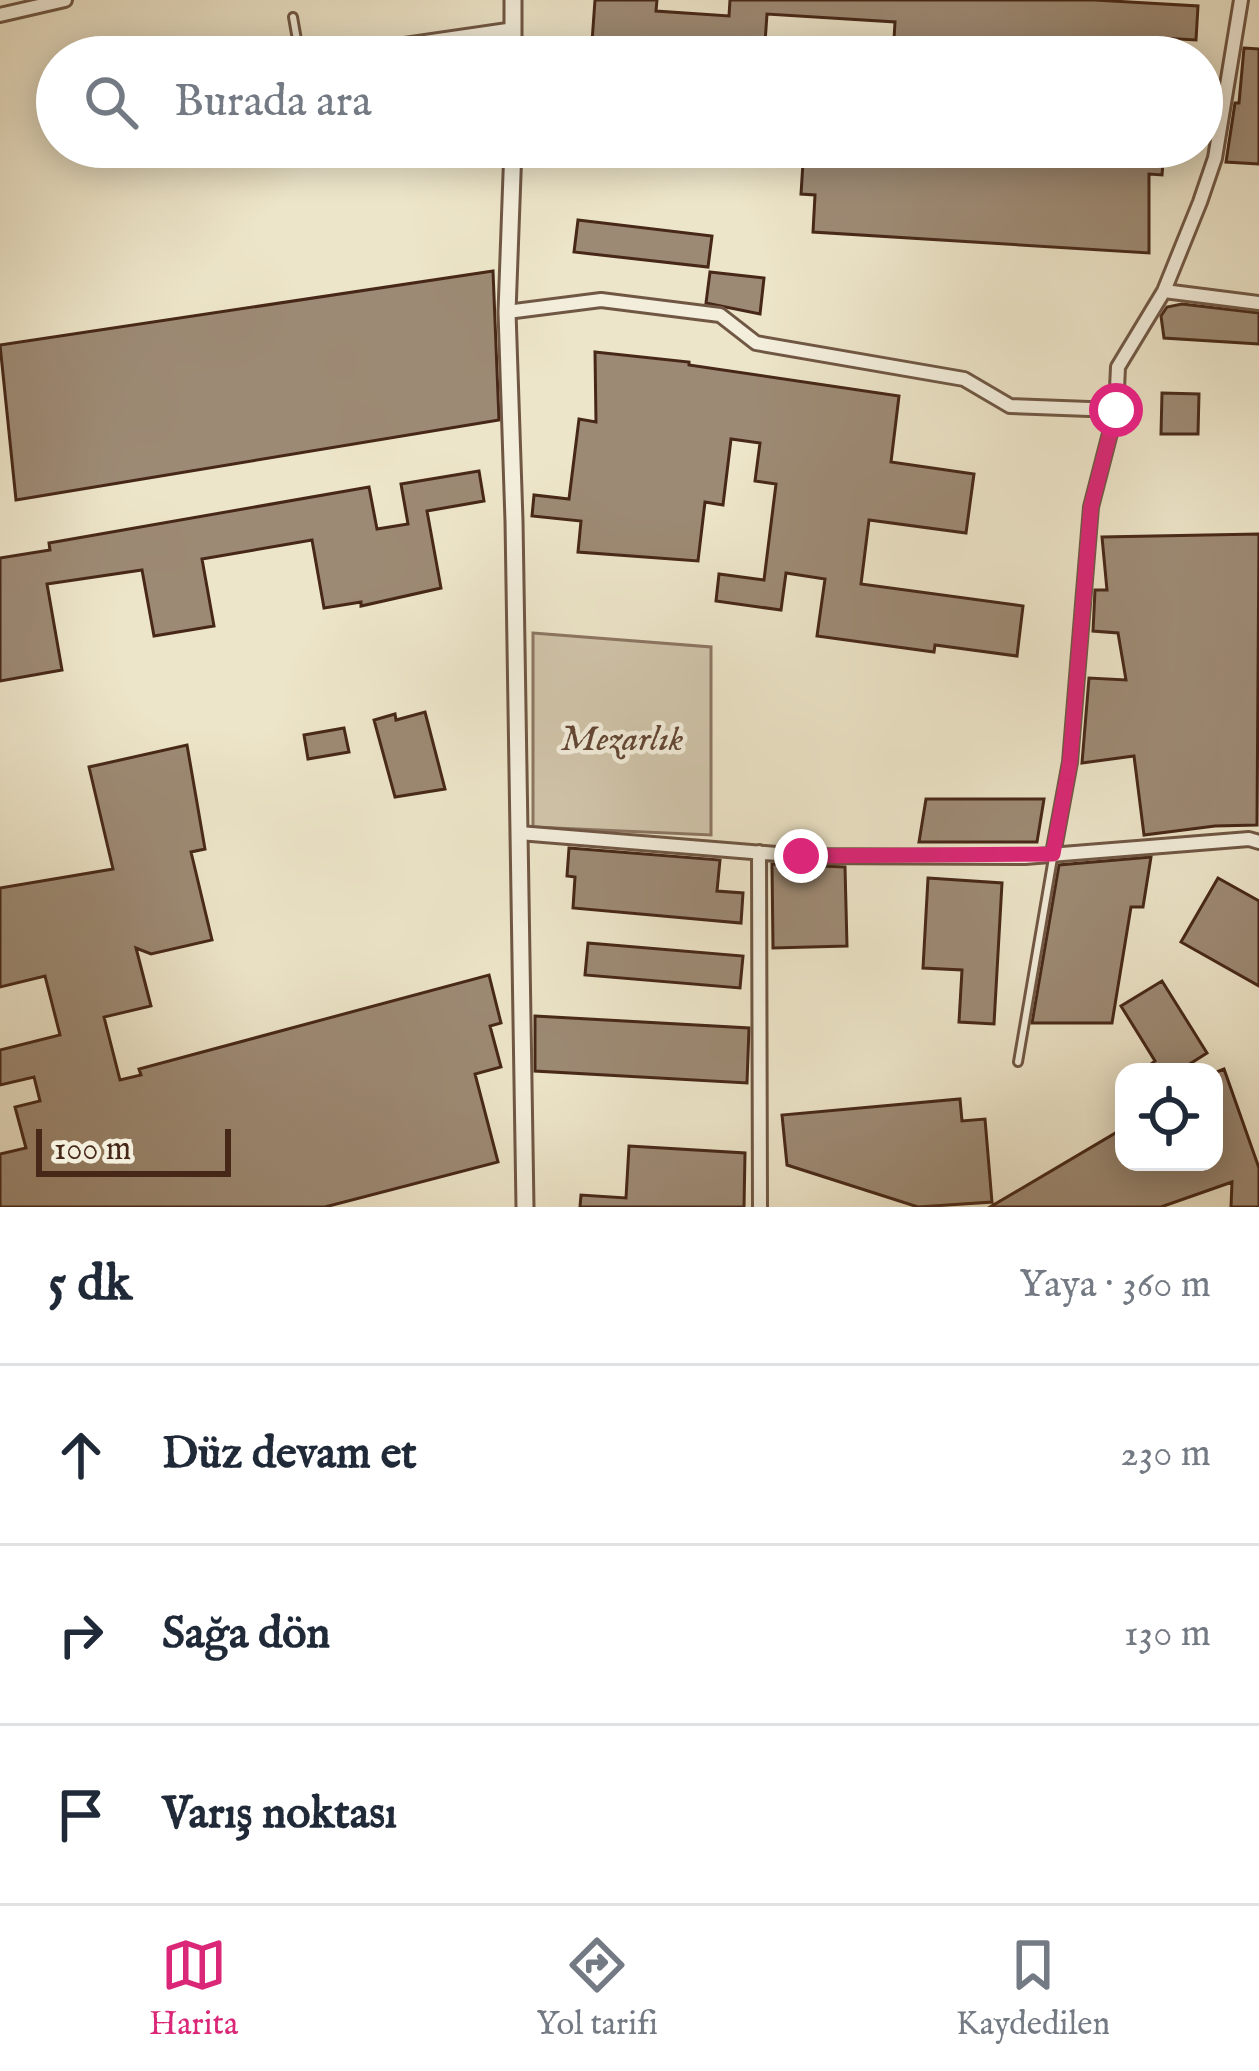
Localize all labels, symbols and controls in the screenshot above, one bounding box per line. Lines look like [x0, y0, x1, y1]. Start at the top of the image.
search box [36, 36, 1223, 168]
icon: search [78, 69, 144, 135]
text: Burada ara [174, 74, 372, 131]
route start [1089, 383, 1143, 437]
park label: Mezarlık [561, 717, 683, 763]
route end [774, 829, 828, 883]
map controls [1115, 1063, 1223, 1171]
button: locate [1115, 1063, 1223, 1171]
scale bar [36, 1123, 231, 1176]
text: 100 m [54, 1129, 131, 1171]
text: 5 dk [48, 1253, 132, 1318]
text: Yaya · 360 m [1019, 1261, 1211, 1310]
icon: ahead [48, 1422, 114, 1488]
text: Düz devam et [162, 1426, 417, 1483]
text: 230 m [1120, 1430, 1211, 1479]
icon: right [48, 1602, 114, 1668]
text: Sağa dön [162, 1606, 330, 1663]
text: 130 m [1124, 1610, 1211, 1659]
icon: arrive [48, 1782, 114, 1848]
text: Varış noktası [162, 1786, 397, 1843]
tab: Harita [149, 1932, 238, 2046]
tab: Yol tarifi [536, 1932, 658, 2046]
tab: Kaydedilen [956, 1932, 1110, 2046]

